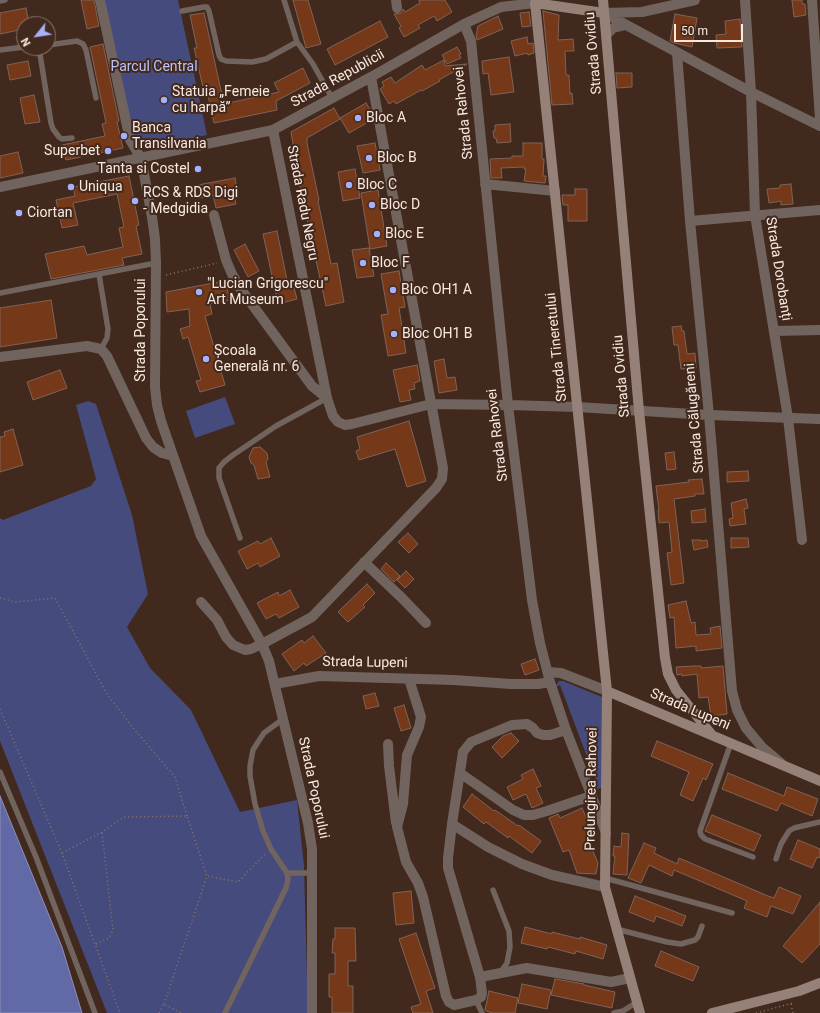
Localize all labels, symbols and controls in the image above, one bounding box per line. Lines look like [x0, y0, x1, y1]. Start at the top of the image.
street label: Strada Ovidiu [582, 11, 606, 95]
north arrow [16, 16, 56, 56]
scale bar [676, 16, 745, 42]
text: 50 m [681, 24, 708, 38]
text: N [18, 35, 34, 48]
street label: Strada Republicii [288, 46, 388, 112]
park label: Parcul Central [110, 59, 198, 75]
street label: Strada Rahovei [451, 66, 477, 160]
place label: Statuia „Femeie cu harpă” [172, 84, 270, 116]
marker: Statuia „Femeie cu harpă” [159, 95, 169, 105]
place label: Bloc A [366, 110, 406, 126]
marker: Bloc A [353, 113, 363, 123]
place label: Banca Transilvania [132, 120, 207, 152]
marker: Banca Transilvania [119, 131, 129, 141]
place label: Superbet [44, 143, 100, 159]
street label: Strada Radu Negru [283, 144, 321, 262]
marker: Superbet [103, 146, 113, 156]
place label: Bloc B [377, 150, 417, 166]
marker: Bloc B [364, 153, 374, 163]
place label: Tanta si Costel [98, 161, 190, 177]
marker: Tanta si Costel [193, 164, 203, 174]
place label: Bloc C [357, 177, 397, 193]
place label: Uniqua [79, 179, 123, 195]
marker: Bloc C [344, 180, 354, 190]
marker: Uniqua [66, 182, 76, 192]
place label: RCS & RDS Digi - Medgidia [143, 185, 238, 218]
marker: RCS & RDS Digi - Medgidia [130, 196, 140, 206]
place label: Bloc D [380, 197, 420, 213]
marker: Bloc D [367, 200, 377, 210]
place label: Ciortan [27, 205, 73, 221]
marker: Ciortan [14, 208, 24, 218]
street label: Strada Dorobanți [761, 216, 795, 322]
place label: Bloc E [385, 226, 424, 242]
marker: Bloc E [372, 229, 382, 239]
place label: Bloc F [371, 255, 410, 271]
marker: Bloc F [358, 258, 368, 268]
place label: "Lucian Grigorescu" Art Museum [207, 276, 328, 308]
street label: Strada Poporului [133, 278, 149, 382]
place label: Bloc OH1 A [401, 282, 472, 298]
marker: Bloc OH1 A [388, 285, 398, 295]
marker: "Lucian Grigorescu" Art Museum [194, 287, 204, 297]
street label: Strada Tineretului [543, 292, 571, 402]
place label: Bloc OH1 B [402, 326, 473, 342]
marker: Bloc OH1 B [389, 329, 399, 339]
street label: Strada Ovidiu [610, 334, 634, 418]
place label: Școala Generală nr. 6 [214, 343, 299, 376]
marker: Școala Generală nr. 6 [201, 354, 211, 364]
street label: Strada Călugăreni [682, 362, 708, 474]
street label: Strada Rahovei [484, 388, 512, 482]
street label: Strada Lupeni [322, 654, 408, 672]
street label: Strada Lupeni [647, 686, 733, 734]
street label: Prelungirea Rahovei [583, 727, 601, 851]
street label: Strada Poporului [294, 736, 332, 840]

